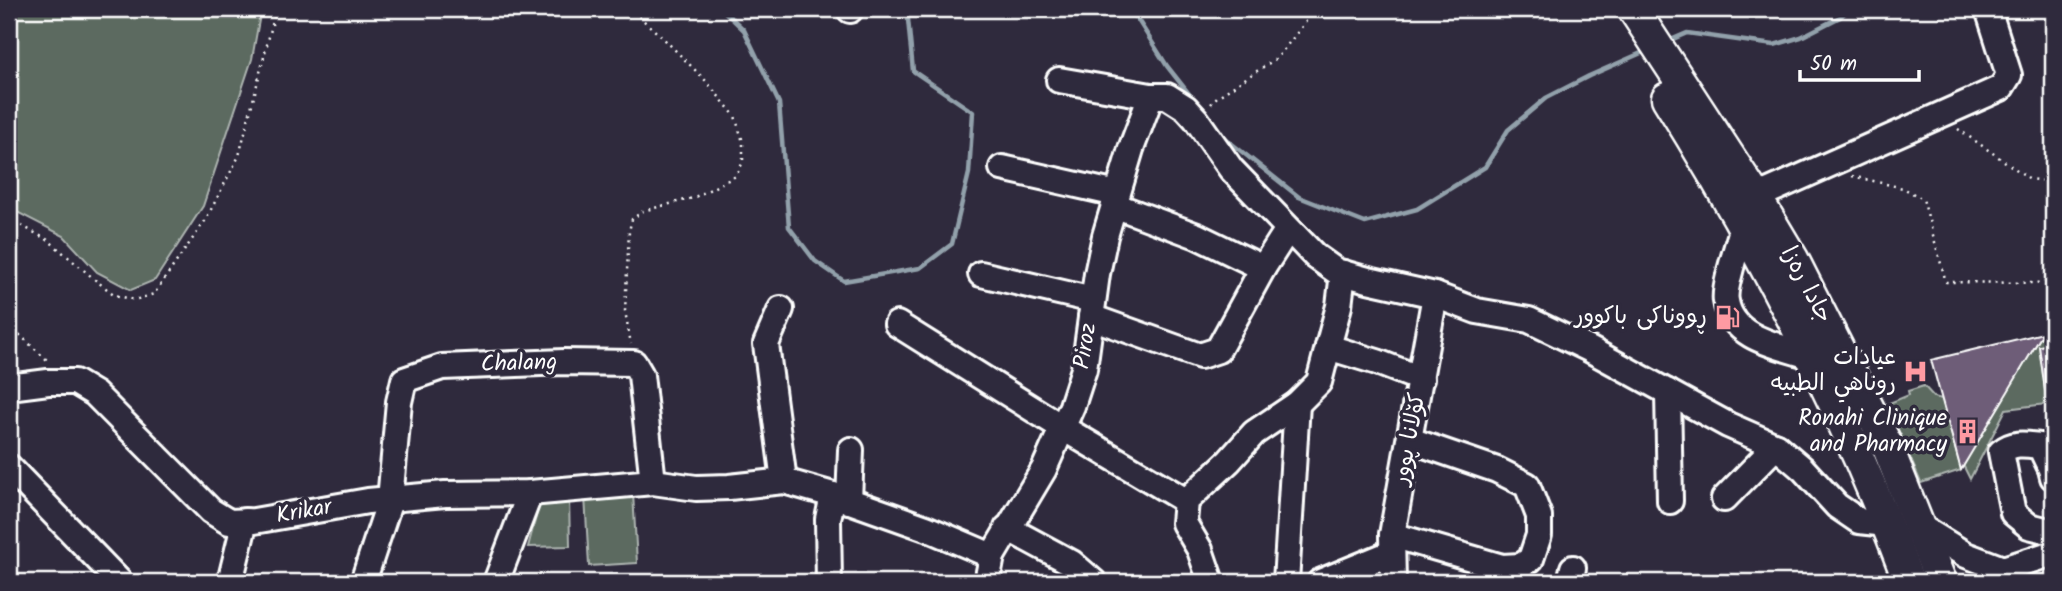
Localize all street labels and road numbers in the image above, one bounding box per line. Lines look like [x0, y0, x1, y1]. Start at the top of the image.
street label: جادا ره‌زا [1771, 240, 1841, 330]
street label: Piroz [1065, 320, 1107, 372]
street label: Chalang [480, 345, 558, 383]
street label: کۆلانا پوور [1383, 390, 1437, 490]
street label: Krikar [273, 489, 336, 535]

